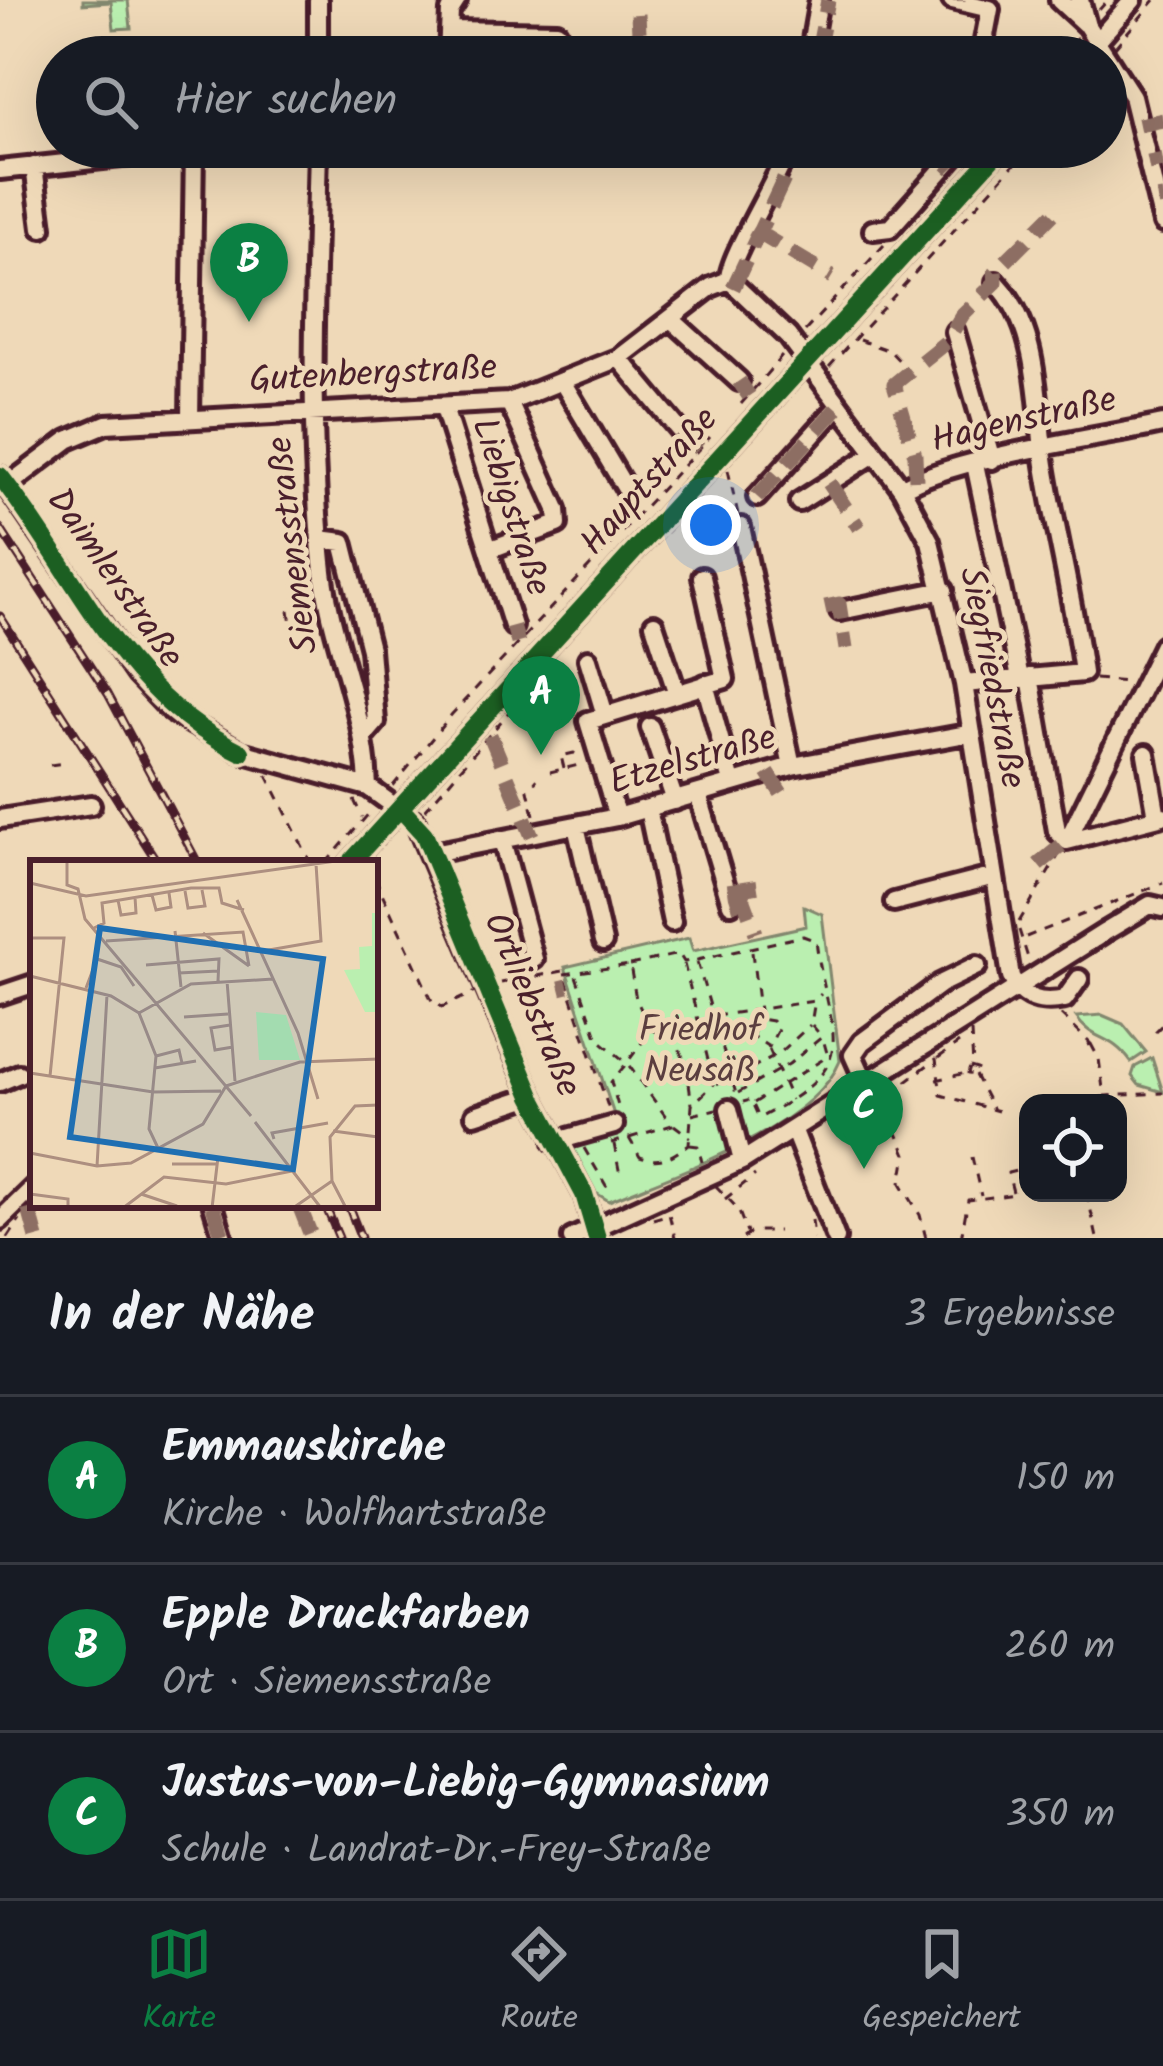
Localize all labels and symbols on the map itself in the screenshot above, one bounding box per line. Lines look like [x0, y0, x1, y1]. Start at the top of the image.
pin: B [210, 223, 288, 322]
street label: Gutenbergstraße [248, 340, 498, 410]
street label: Hagenstraße [926, 372, 1122, 470]
street label: Hauptstraße [567, 394, 733, 570]
street label: Liebigstraße [454, 411, 566, 603]
street label: Siemensstraße [252, 433, 336, 657]
street label: Daimlerstraße [31, 477, 197, 681]
your location [681, 495, 741, 555]
street label: Siegfriedstraße [942, 562, 1040, 794]
pin: A [502, 656, 580, 755]
street label: Etzelstraße [603, 710, 783, 812]
inset map [30, 860, 378, 1208]
street label: Ortliebstraße [467, 904, 595, 1106]
park label: Friedhof Neusäß [639, 1003, 765, 1101]
pin: C [825, 1070, 903, 1169]

